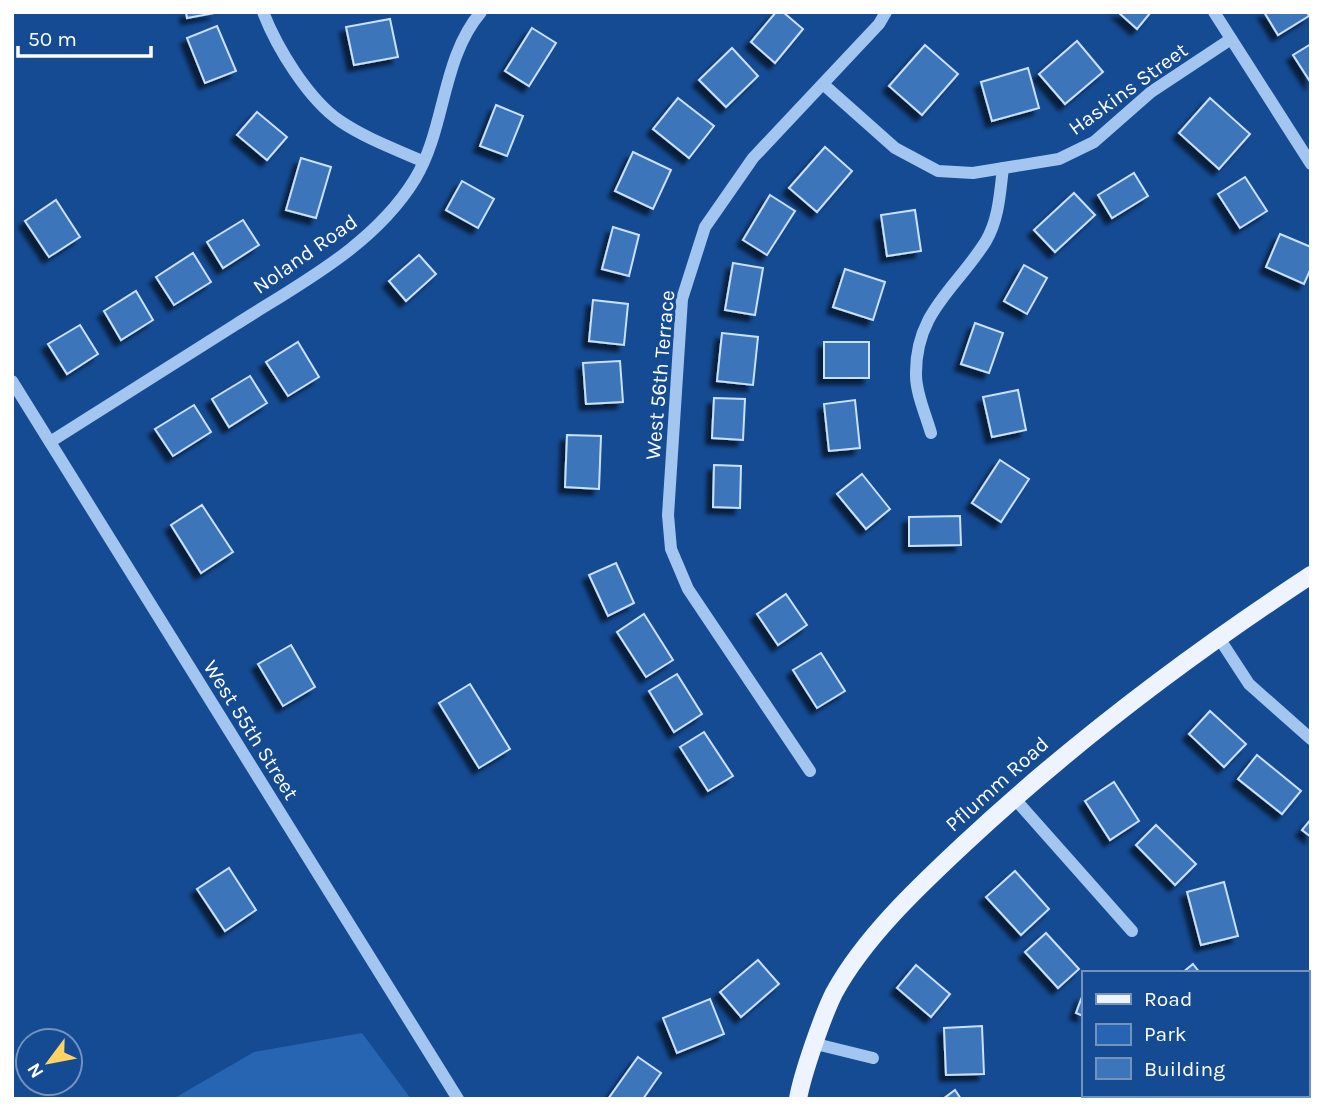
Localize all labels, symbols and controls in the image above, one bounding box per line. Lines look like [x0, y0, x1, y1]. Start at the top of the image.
scale bar [18, 14, 150, 58]
text: 50 m [28, 27, 77, 51]
street label: Haskins Street [1064, 38, 1192, 140]
street label: Noland Road [248, 209, 362, 299]
street label: West 56th Terrace [641, 289, 679, 461]
street label: West 55th Street [199, 656, 304, 804]
street label: Pflumm Road [941, 732, 1053, 836]
legend [1082, 971, 1309, 1097]
text: Road [1144, 987, 1192, 1011]
text: Park [1144, 1022, 1187, 1046]
north arrow [14, 1027, 84, 1097]
text: Building [1144, 1057, 1225, 1081]
text: N [22, 1059, 48, 1082]

